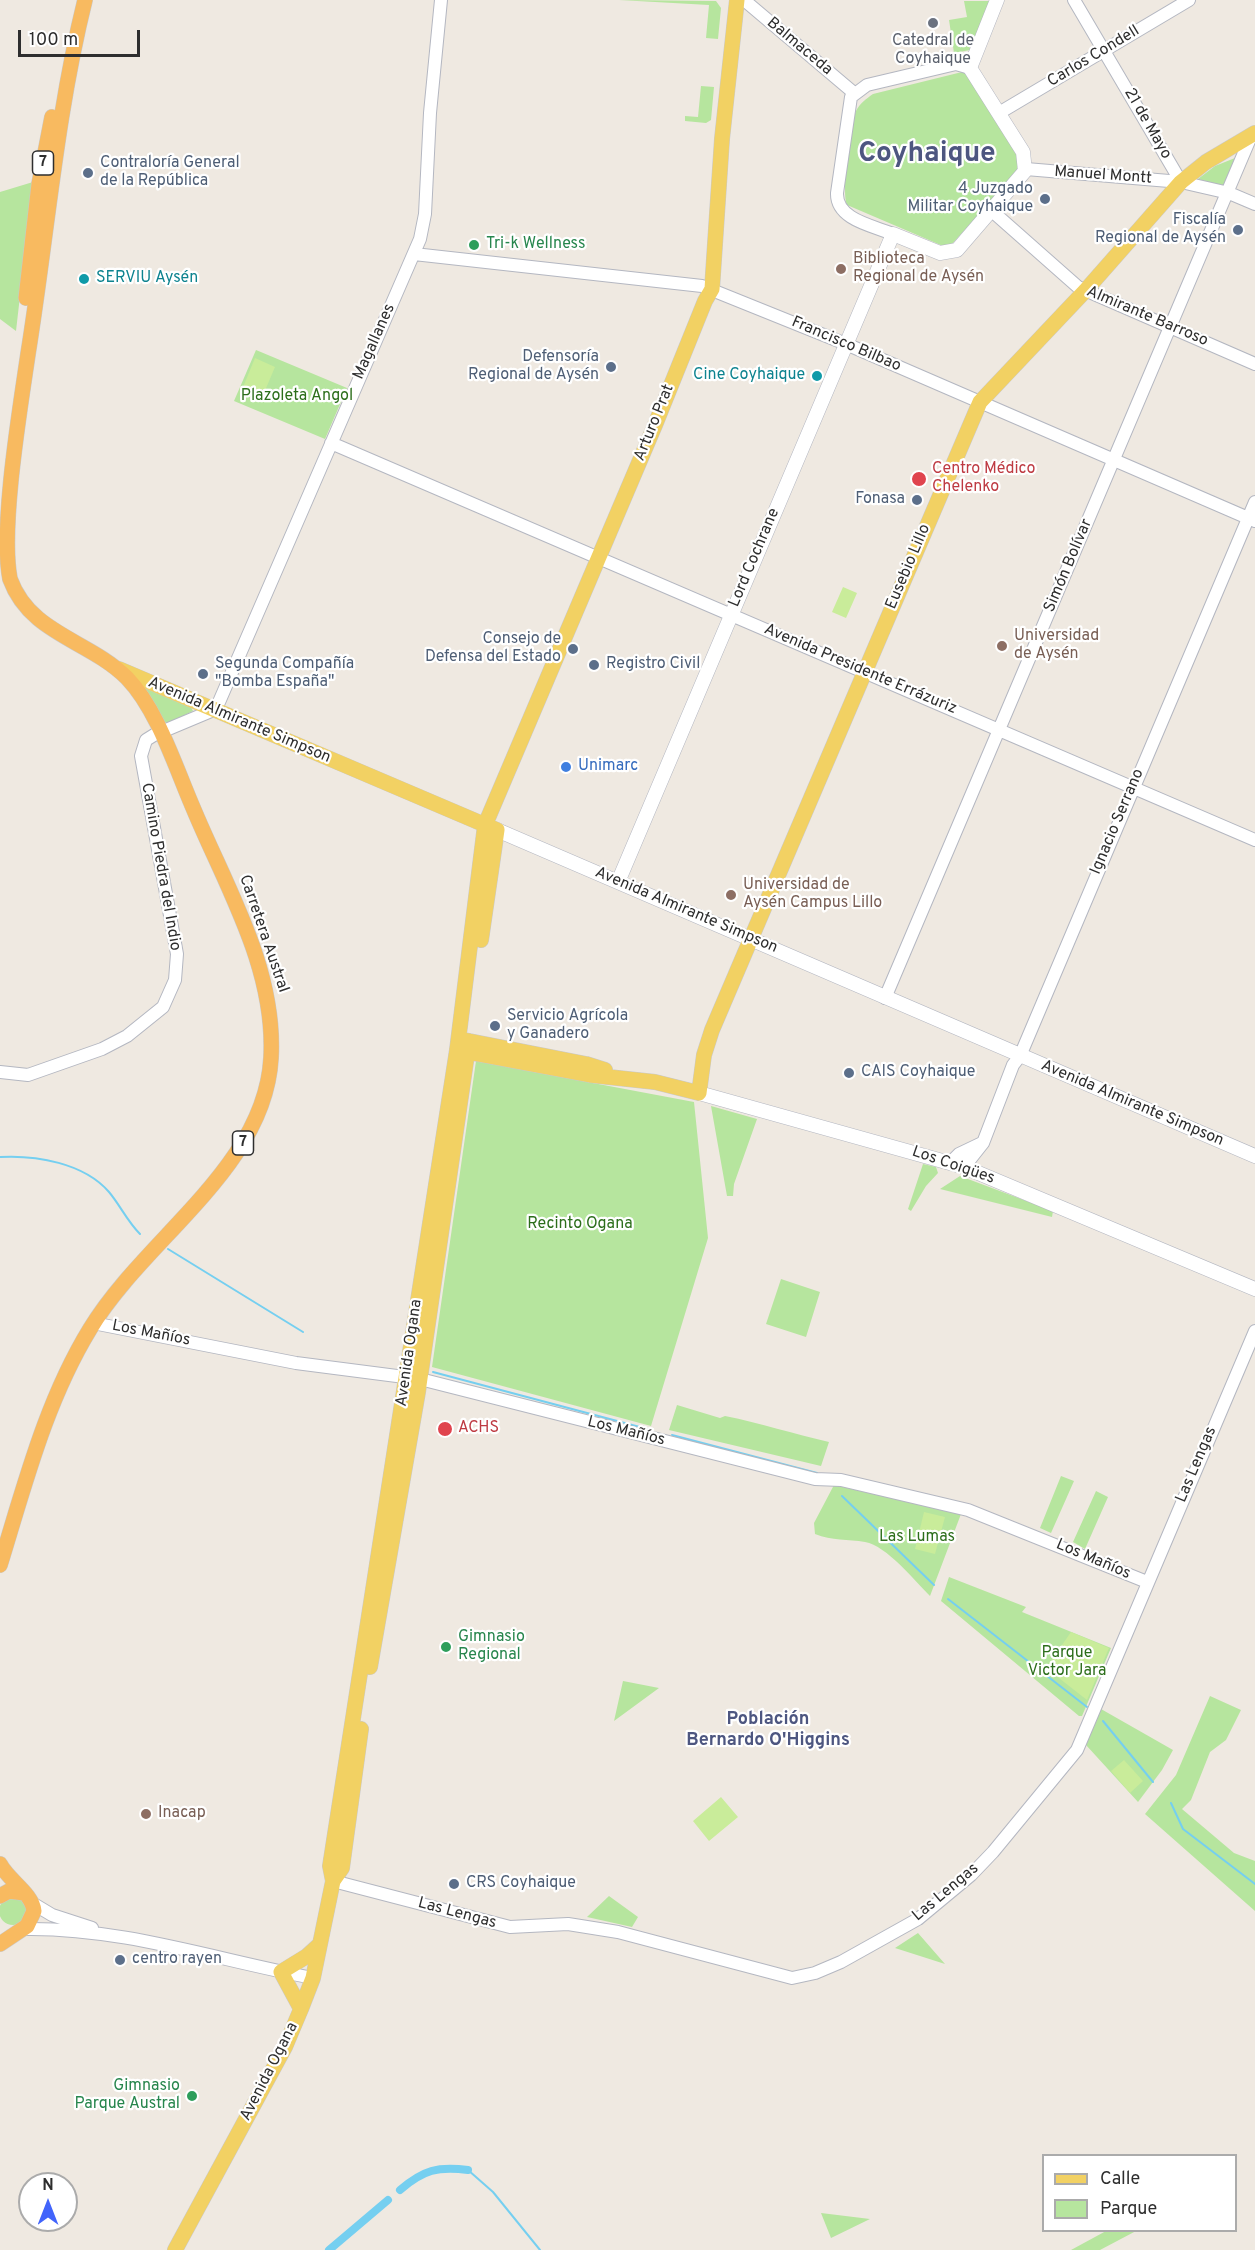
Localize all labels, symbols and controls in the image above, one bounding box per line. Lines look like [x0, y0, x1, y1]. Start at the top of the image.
street label: Balmaceda [762, 14, 836, 80]
marker: Catedral de Coyhaique [926, 16, 940, 30]
scale bar [21, 18, 142, 56]
street label: Carlos Condell [1045, 22, 1143, 92]
text: 100 m [29, 29, 78, 52]
place label: Catedral de Coyhaique [892, 32, 974, 70]
street label: 21 de Mayo [1119, 85, 1175, 163]
district label: Coyhaique [858, 138, 996, 172]
road number: 7 [32, 151, 54, 175]
place label: Contraloría General de la República [100, 154, 240, 192]
street label: Manuel Montt [1054, 163, 1152, 189]
marker: Contraloría General de la República [81, 166, 95, 180]
place label: 4 Juzgado Militar Coyhaique [907, 180, 1033, 218]
marker: 4 Juzgado Militar Coyhaique [1038, 192, 1052, 206]
place label: Fiscalía Regional de Aysén [1095, 211, 1226, 249]
marker: Fiscalía Regional de Aysén [1231, 223, 1245, 237]
place label: Tri-k Wellness [486, 235, 586, 255]
marker: Tri-k Wellness [467, 238, 481, 252]
place label: Biblioteca Regional de Aysén [853, 250, 984, 288]
marker: Biblioteca Regional de Aysén [834, 262, 848, 276]
place label: SERVIU Aysén [96, 269, 198, 289]
marker: SERVIU Aysén [77, 272, 91, 286]
street label: Almirante Barroso [1083, 283, 1211, 351]
street label: Magallanes [350, 301, 400, 383]
street label: Francisco Bilbao [788, 313, 904, 377]
place label: Defensoría Regional de Aysén [468, 348, 599, 386]
marker: Defensoría Regional de Aysén [604, 360, 618, 374]
place label: Cine Coyhaique [693, 366, 805, 386]
marker: Cine Coyhaique [810, 369, 824, 383]
street label: Arturo Prat [631, 382, 679, 464]
park label: Plazoleta Angol [241, 387, 353, 407]
place label: Centro Médico Chelenko [932, 460, 1036, 498]
marker: Centro Médico Chelenko [910, 470, 928, 488]
place label: Fonasa [855, 490, 905, 510]
marker: Fonasa [910, 493, 924, 507]
street label: Lord Cochrane [726, 506, 784, 610]
street label: Simón Bolívar [1041, 516, 1097, 616]
street label: Eusebio Lillo [882, 522, 936, 612]
street label: Avenida Presidente Errázuriz [761, 621, 959, 719]
place label: Universidad de Aysén [1014, 627, 1099, 665]
place label: Consejo de Defensa del Estado [425, 630, 561, 668]
marker: Universidad de Aysén [995, 639, 1009, 653]
marker: Consejo de Defensa del Estado [566, 642, 580, 656]
place label: Segunda Compañía "Bomba España" [215, 655, 354, 693]
place label: Registro Civil [606, 655, 700, 675]
marker: Registro Civil [587, 658, 601, 672]
marker: Segunda Compañía "Bomba España" [196, 667, 210, 681]
street label: Avenida Almirante Simpson [145, 674, 333, 768]
place label: Unimarc [578, 757, 638, 777]
marker: Unimarc [559, 760, 573, 774]
street label: Ignacio Serrano [1087, 766, 1149, 878]
street label: Camino Piedra del Indio [136, 782, 184, 952]
street label: Avenida Almirante Simpson [592, 864, 780, 958]
street label: Carretera Austral [234, 873, 292, 995]
place label: Universidad de Aysén Campus Lillo [743, 876, 882, 914]
marker: Universidad de Aysén Campus Lillo [724, 888, 738, 902]
place label: Servicio Agrícola y Ganadero [507, 1007, 628, 1045]
marker: Servicio Agrícola y Ganadero [488, 1019, 502, 1033]
street label: Avenida Almirante Simpson [1038, 1057, 1226, 1151]
place label: CAIS Coyhaique [861, 1063, 975, 1083]
marker: CAIS Coyhaique [842, 1066, 856, 1080]
road number: 7 [232, 1131, 254, 1155]
street label: Los Coigües [909, 1143, 997, 1189]
park label: Recinto Ogana [527, 1215, 633, 1235]
street label: Avenida Ogana [393, 1298, 427, 1408]
street label: Los Mañíos [110, 1317, 192, 1351]
street label: Los Mañíos [585, 1413, 667, 1451]
place label: ACHS [458, 1419, 499, 1439]
marker: ACHS [436, 1420, 454, 1438]
street label: Las Lengas [1172, 1424, 1222, 1506]
park label: Las Lumas [879, 1528, 955, 1548]
street label: Los Mañíos [1053, 1536, 1133, 1584]
place label: Gimnasio Regional [458, 1628, 525, 1666]
marker: Gimnasio Regional [439, 1640, 453, 1654]
park label: Parque Victor Jara [1028, 1644, 1106, 1682]
district label: Población Bernardo O'Higgins [686, 1709, 850, 1752]
place label: Inacap [158, 1804, 206, 1824]
marker: Inacap [139, 1807, 153, 1821]
street label: Las Lengas [909, 1860, 983, 1926]
place label: CRS Coyhaique [466, 1874, 576, 1894]
marker: CRS Coyhaique [447, 1877, 461, 1891]
street label: Las Lengas [416, 1894, 498, 1934]
place label: centro rayen [132, 1950, 222, 1970]
marker: centro rayen [113, 1953, 127, 1967]
street label: Avenida Ogana [237, 2020, 303, 2124]
place label: Gimnasio Parque Austral [74, 2077, 180, 2115]
marker: Gimnasio Parque Austral [185, 2089, 199, 2103]
legend [1042, 2154, 1237, 2232]
text: Calle [1100, 2168, 1140, 2191]
north arrow [18, 2172, 78, 2232]
text: N [42, 2176, 54, 2196]
text: Parque [1100, 2198, 1157, 2221]

